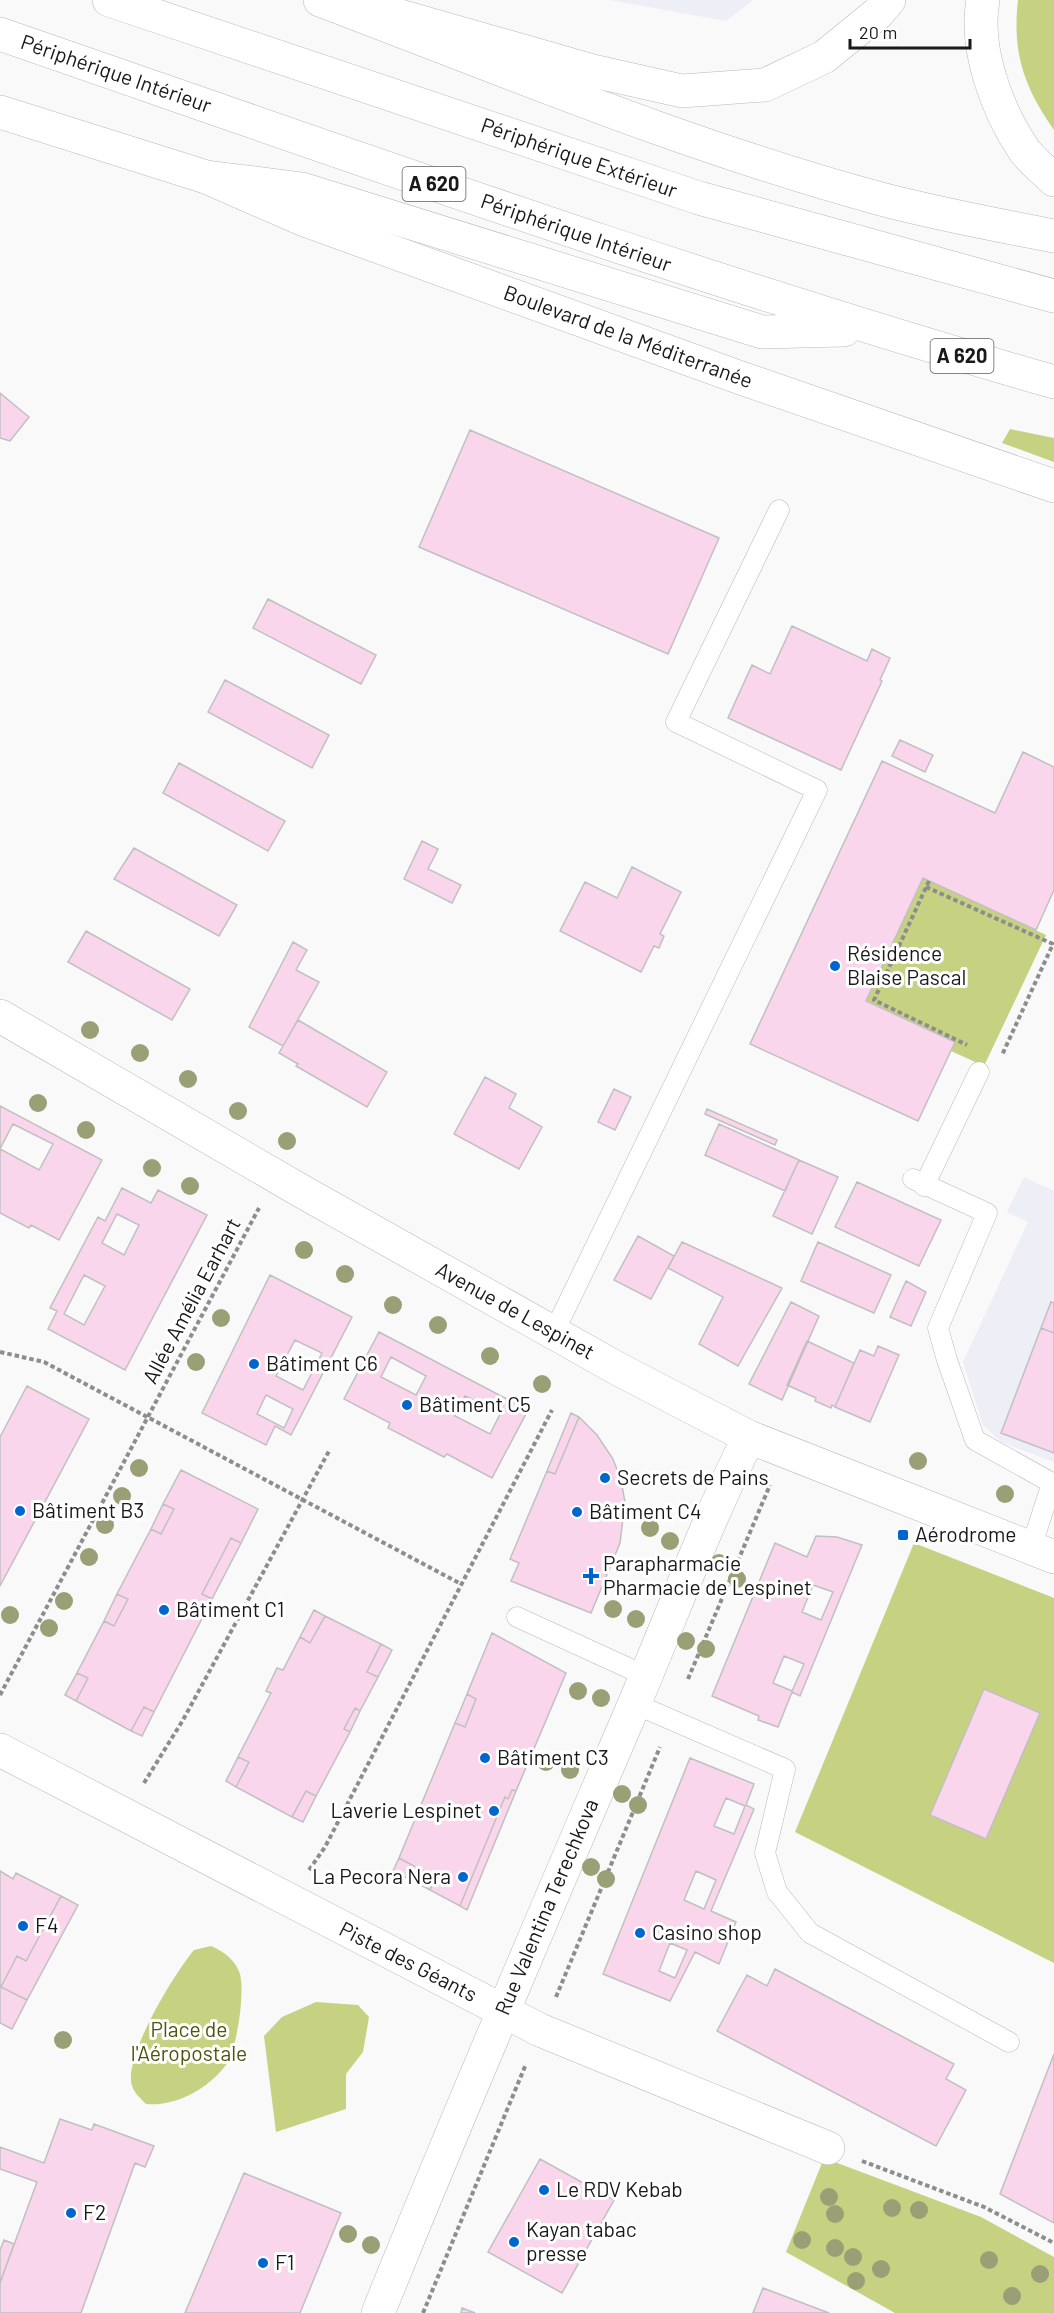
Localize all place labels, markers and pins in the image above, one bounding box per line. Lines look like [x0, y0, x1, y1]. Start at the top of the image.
place label: Résidence Blaise Pascal [847, 940, 966, 989]
marker: Résidence Blaise Pascal [828, 959, 842, 973]
place label: Bâtiment C6 [266, 1350, 378, 1375]
marker: Bâtiment C6 [247, 1357, 261, 1371]
place label: Bâtiment C5 [419, 1391, 531, 1416]
marker: Bâtiment C5 [400, 1398, 414, 1412]
place label: Secrets de Pains [617, 1464, 769, 1489]
marker: Secrets de Pains [598, 1471, 612, 1485]
place label: Bâtiment B3 [32, 1497, 144, 1522]
place label: Bâtiment C4 [589, 1498, 702, 1523]
marker: Bâtiment B3 [13, 1504, 27, 1518]
marker: Bâtiment C4 [570, 1505, 584, 1519]
place label: Aérodrome [915, 1521, 1017, 1546]
marker: Aérodrome [896, 1528, 910, 1542]
place label: Parapharmacie Pharmacie de Lespinet [603, 1550, 812, 1599]
marker: Parapharmacie Pharmacie de Lespinet [584, 1569, 598, 1583]
place label: Bâtiment C1 [176, 1596, 284, 1621]
marker: Bâtiment C1 [157, 1603, 171, 1617]
place label: Bâtiment C3 [497, 1744, 609, 1769]
marker: Bâtiment C3 [478, 1751, 492, 1765]
place label: Laverie Lespinet [330, 1797, 482, 1822]
marker: Laverie Lespinet [487, 1804, 501, 1818]
place label: La Pecora Nera [312, 1863, 451, 1888]
marker: La Pecora Nera [456, 1870, 470, 1884]
place label: F4 [35, 1912, 59, 1937]
marker: F4 [16, 1919, 30, 1933]
place label: Casino shop [652, 1919, 762, 1944]
marker: Casino shop [633, 1926, 647, 1940]
place label: Le RDV Kebab [556, 2176, 683, 2201]
marker: Le RDV Kebab [537, 2183, 551, 2197]
place label: F2 [83, 2199, 106, 2224]
marker: F2 [64, 2206, 78, 2220]
place label: Kayan tabac presse [526, 2216, 637, 2265]
marker: Kayan tabac presse [507, 2235, 521, 2249]
place label: F1 [275, 2249, 294, 2274]
marker: F1 [256, 2256, 270, 2270]

